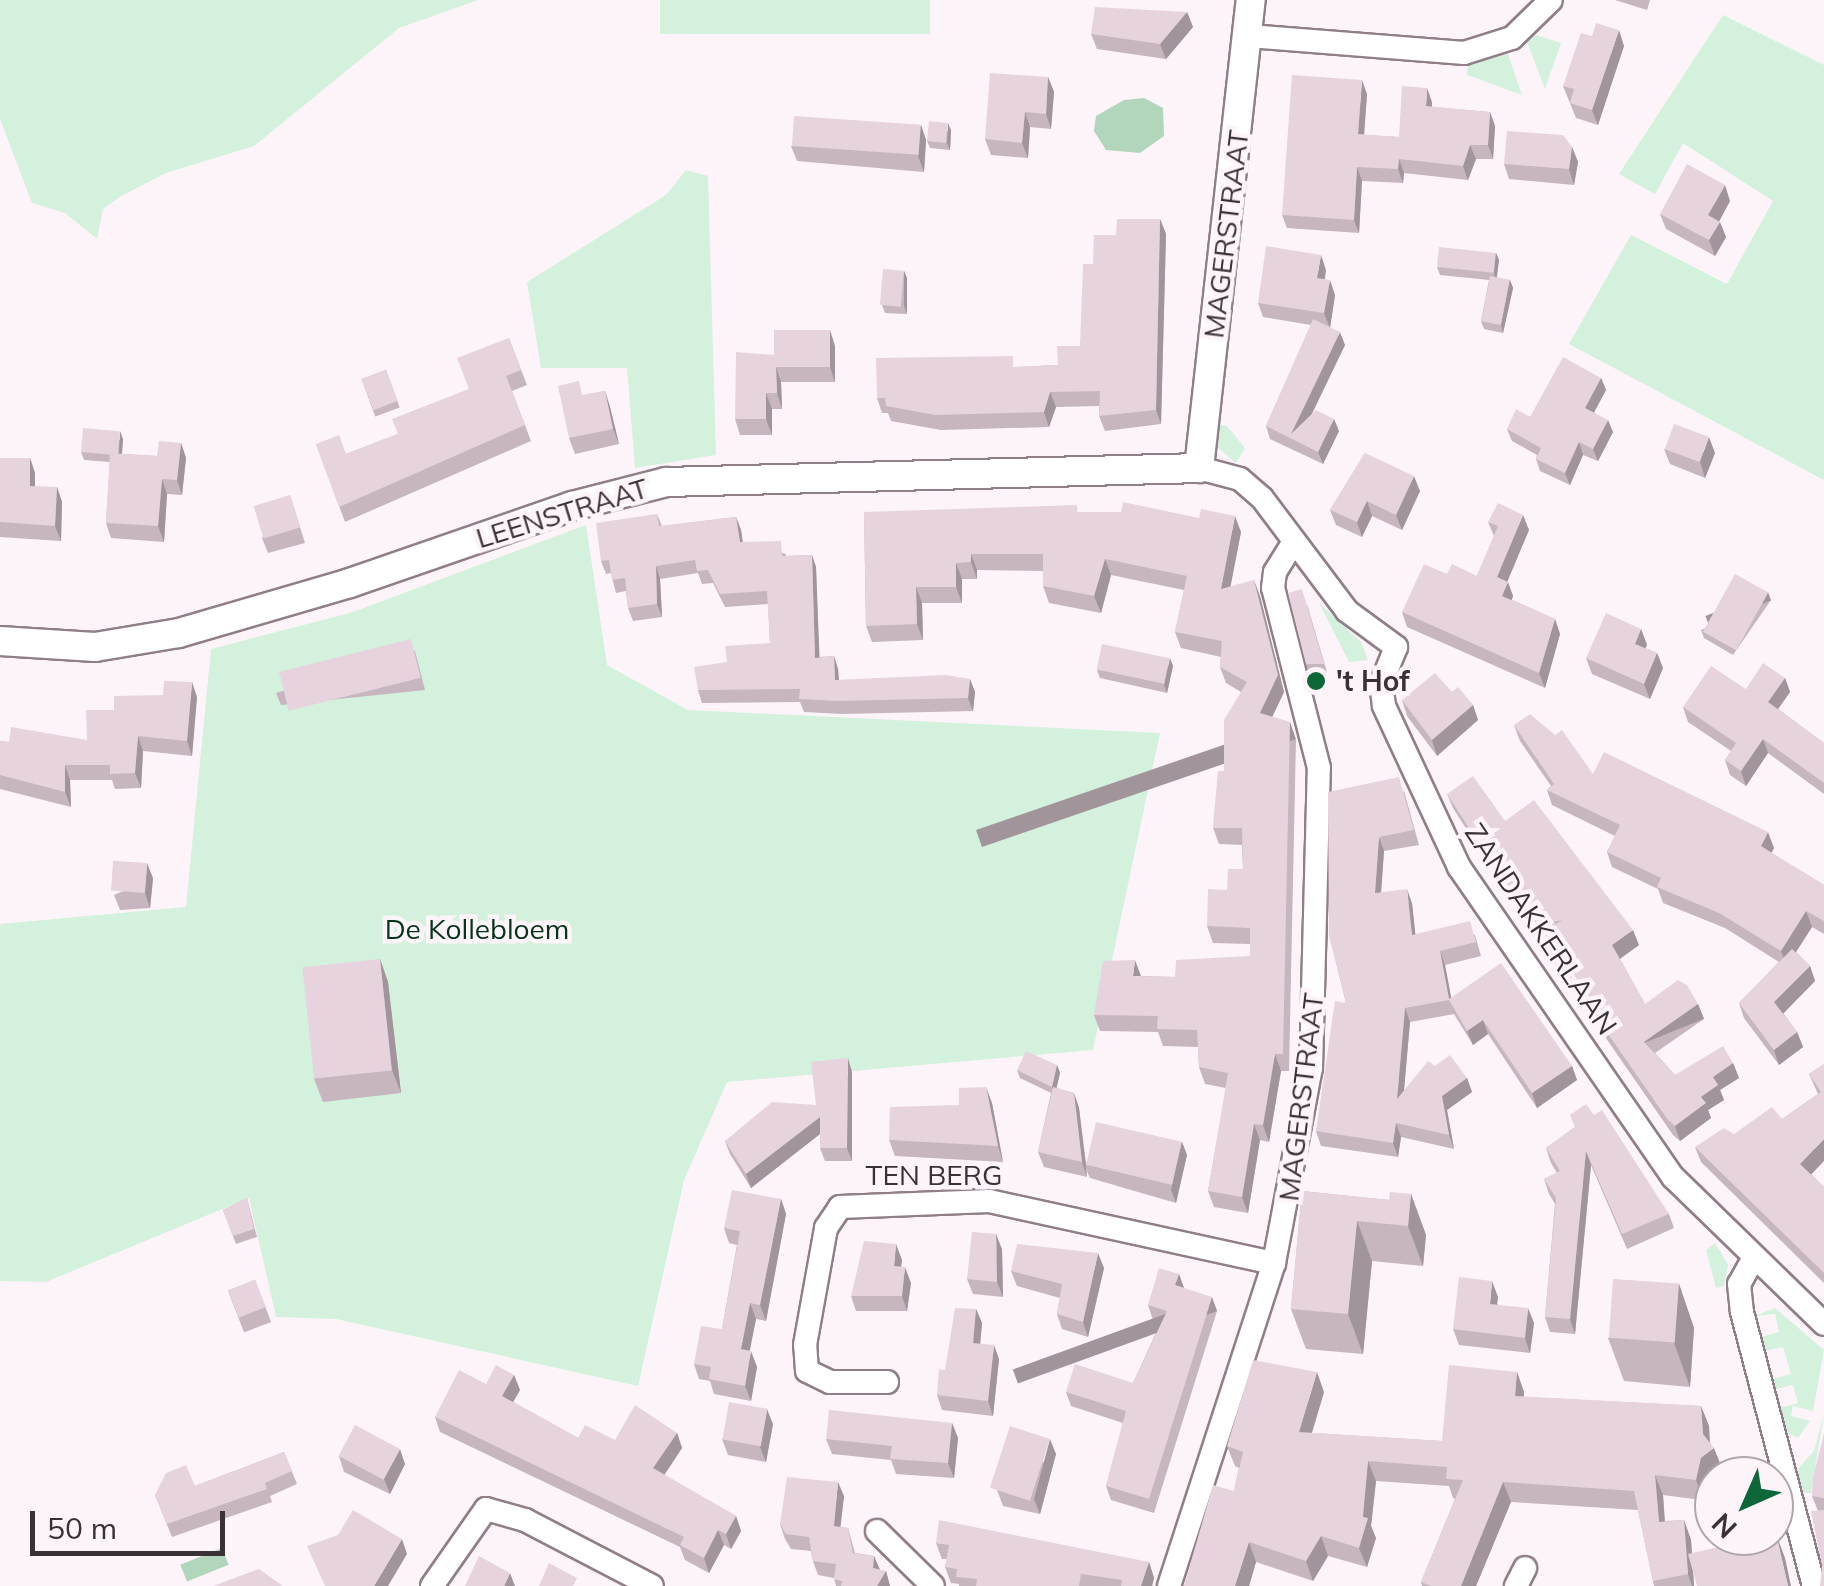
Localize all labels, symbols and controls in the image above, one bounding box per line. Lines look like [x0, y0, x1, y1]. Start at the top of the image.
street label: MAGERSTRAAT [1197, 128, 1255, 340]
street label: LEENSTRAAT [472, 471, 652, 555]
place label: 't Hof [1336, 664, 1409, 698]
marker: 't Hof [1305, 670, 1327, 692]
street label: ZANDAKKERLAAN [1458, 817, 1624, 1041]
park label: De Kollebloem [385, 912, 569, 946]
street label: MAGERSTRAAT [1272, 991, 1330, 1203]
street label: TEN BERG [866, 1158, 1002, 1192]
north arrow [1694, 1456, 1794, 1556]
scale bar [35, 1491, 230, 1553]
text: N [1704, 1506, 1744, 1546]
text: 50 m [47, 1509, 117, 1547]

